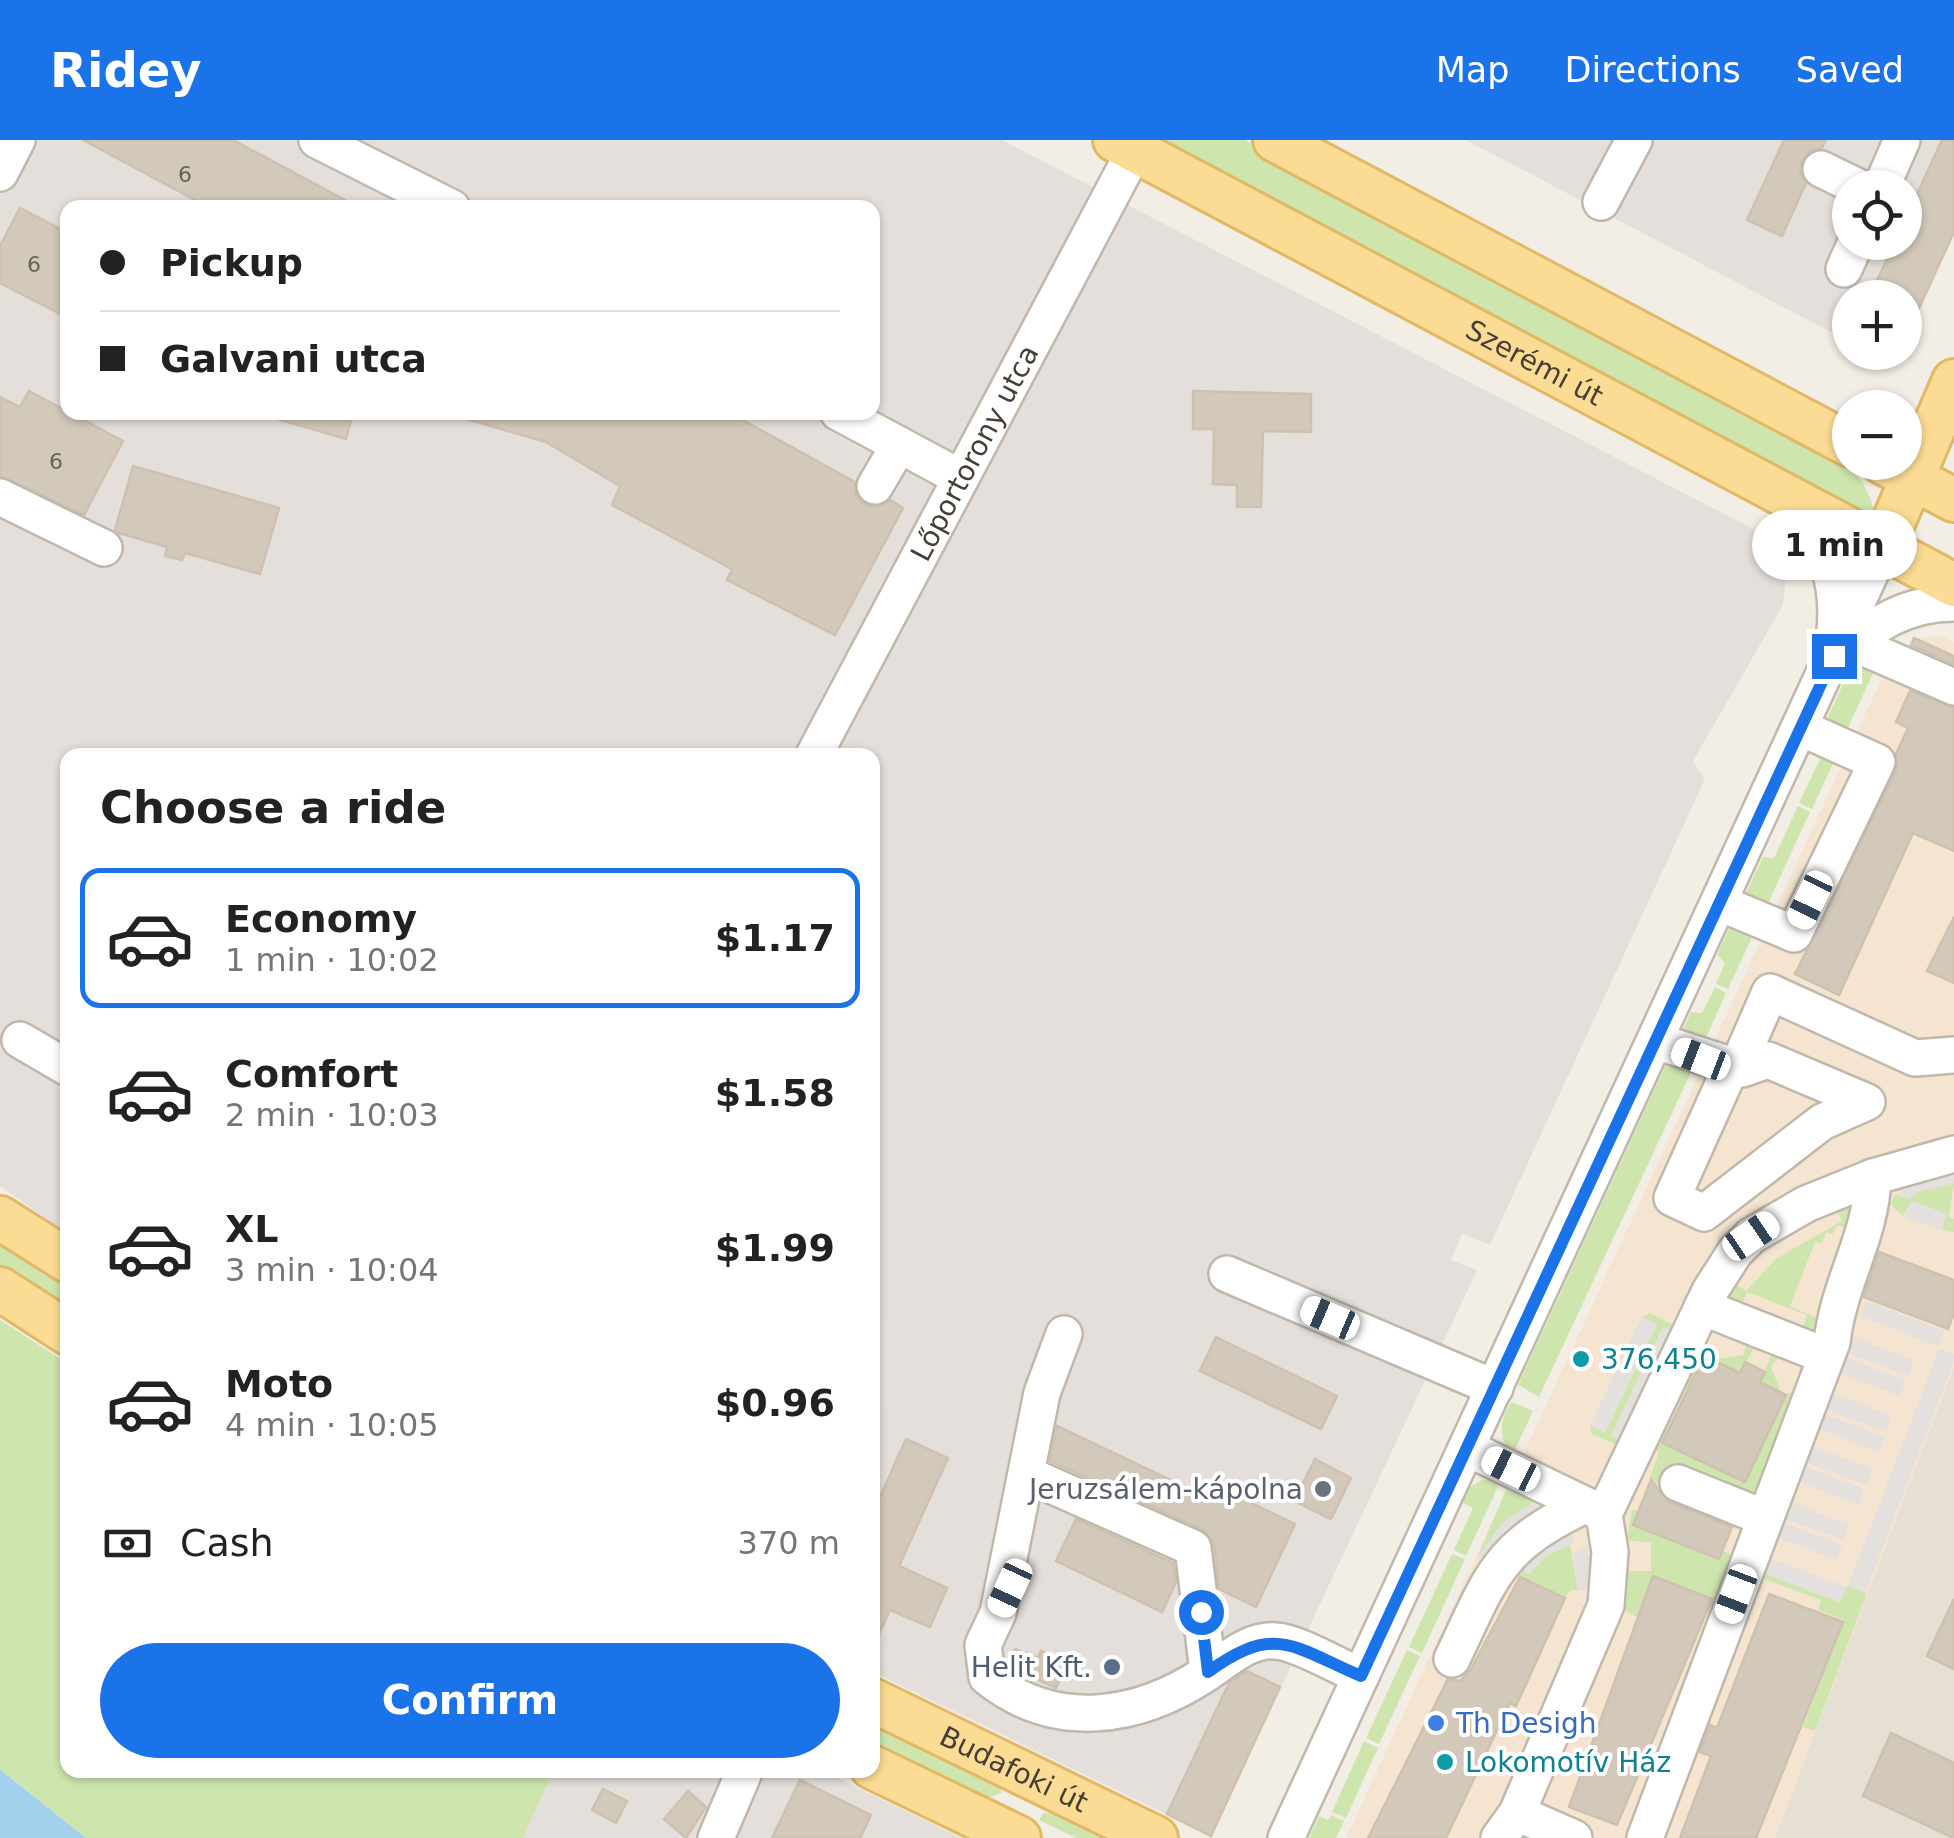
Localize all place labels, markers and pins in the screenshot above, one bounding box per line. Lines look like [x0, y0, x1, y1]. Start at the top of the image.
place label: 376,450 [1601, 1343, 1717, 1376]
marker: 376,450 [1570, 1348, 1592, 1370]
place label: Jeruzsálem-kápolna [1027, 1473, 1303, 1506]
marker: Jeruzsálem-kápolna [1312, 1478, 1334, 1500]
place label: Helit Kft. [971, 1651, 1092, 1684]
marker: Helit Kft. [1101, 1656, 1123, 1678]
place label: Th Desigh [1455, 1707, 1596, 1740]
marker: Th Desigh [1425, 1712, 1447, 1734]
place label: Lokomotív Ház [1465, 1746, 1671, 1779]
marker: Lokomotív Ház [1434, 1751, 1456, 1773]

